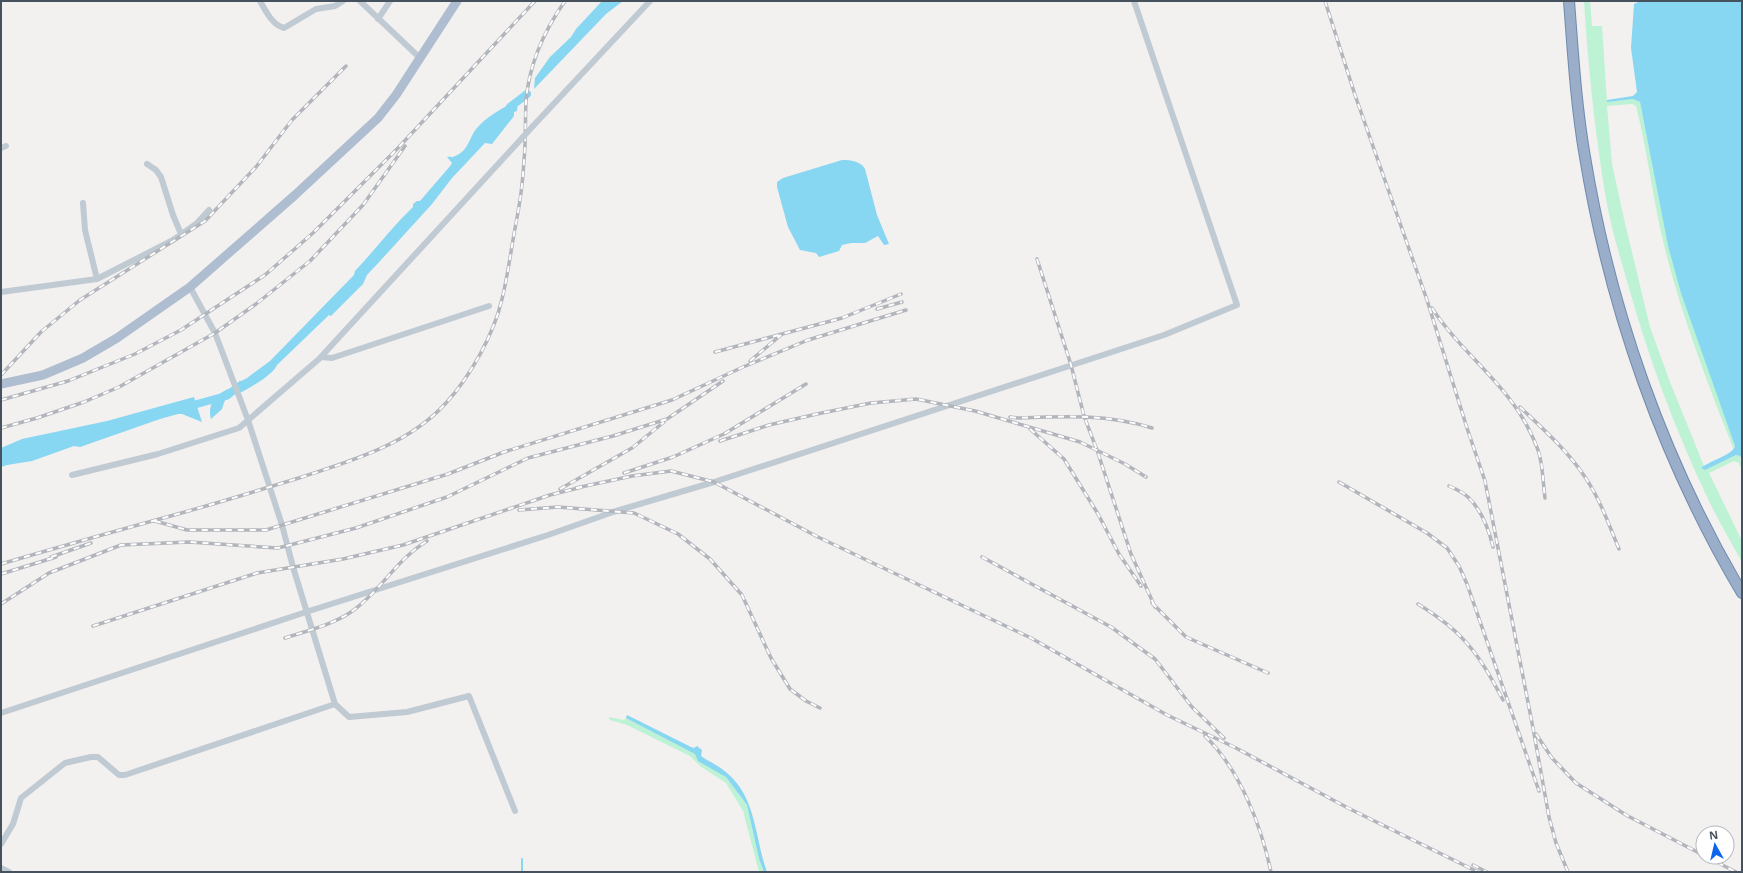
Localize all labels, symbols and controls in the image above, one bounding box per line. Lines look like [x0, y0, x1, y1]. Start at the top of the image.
north arrow [1695, 825, 1735, 865]
text: N [1708, 827, 1719, 843]

